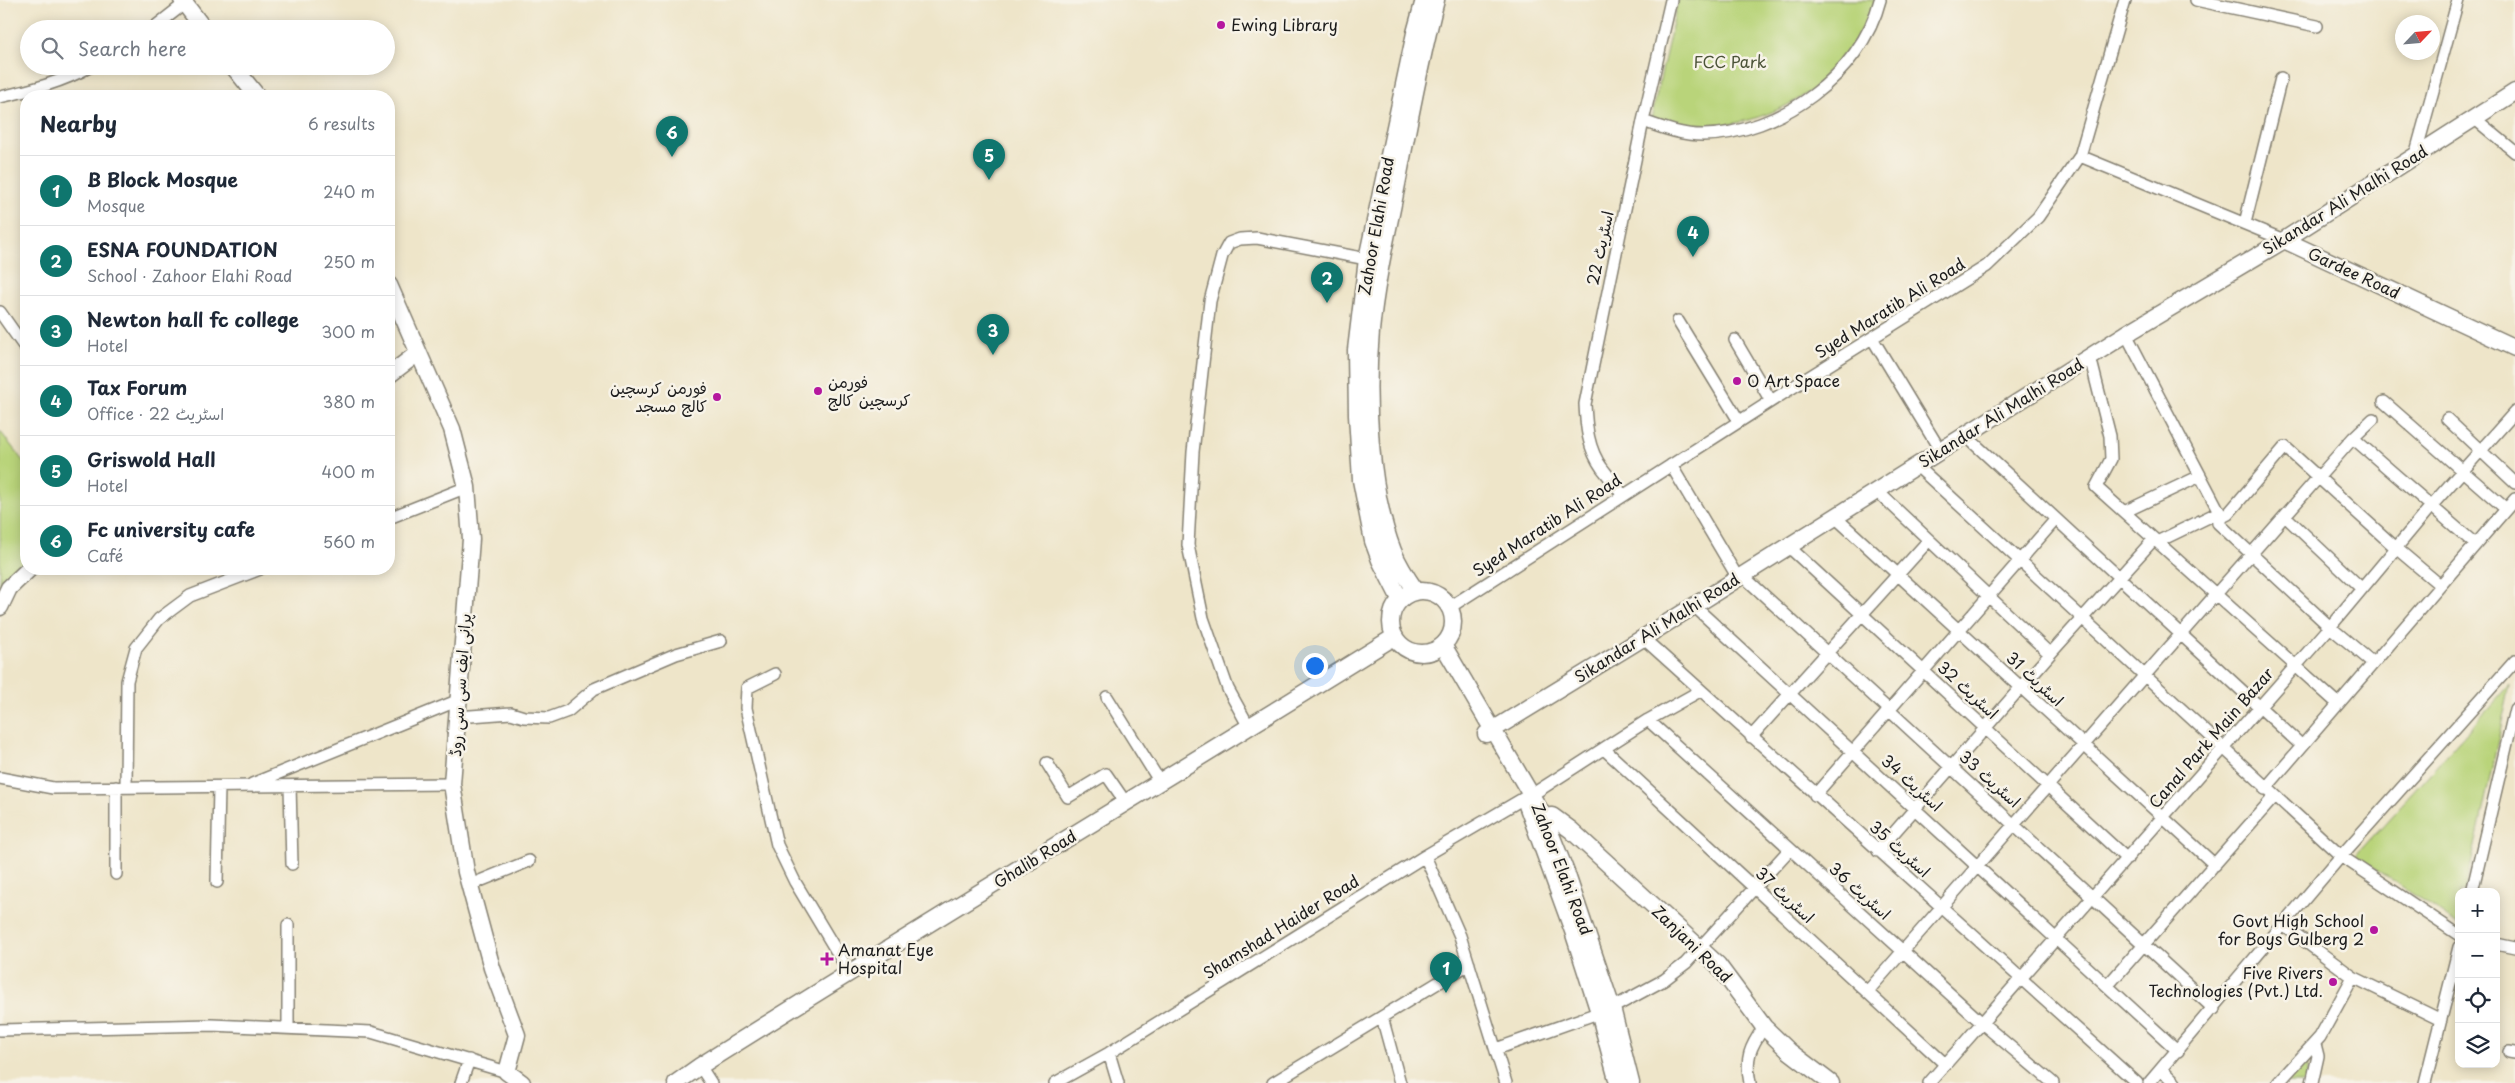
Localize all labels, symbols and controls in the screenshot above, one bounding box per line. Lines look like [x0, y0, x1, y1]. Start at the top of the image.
place label: Ewing Library [1231, 12, 1338, 36]
north arrow [2395, 15, 2440, 60]
marker: Ewing Library [1215, 19, 1227, 31]
search box [20, 20, 395, 75]
icon: search [38, 34, 66, 62]
text: Search here [78, 34, 187, 62]
park label: FCC Park [1693, 49, 1767, 73]
text: Nearby [40, 107, 117, 139]
text: 6 results [308, 111, 375, 135]
pin: 6 [656, 116, 688, 157]
street label: Sikandar Ali Malhi Road [2257, 138, 2432, 260]
pin: 5 [973, 139, 1005, 180]
street label: Zahoor Elahi Road [1351, 155, 1399, 297]
text: B Block Mosque [87, 165, 238, 193]
text: 1 [52, 179, 60, 203]
text: 240 m [323, 179, 375, 203]
text: Mosque [87, 193, 145, 217]
street label: اسٹریٹ 22 [1579, 208, 1619, 287]
pin: 4 [1677, 216, 1709, 257]
text: ESNA FOUNDATION [87, 235, 278, 263]
street label: Gardee Road [2304, 240, 2404, 304]
text: 2 [50, 249, 62, 273]
text: 250 m [324, 249, 375, 273]
street label: Syed Maratib Ali Road [1810, 251, 1969, 363]
pin: 2 [1311, 262, 1343, 303]
text: School · Zahoor Elahi Road [87, 263, 292, 287]
text: Newton hall fc college [87, 305, 299, 333]
pin: 3 [977, 314, 1009, 355]
text: 3 [51, 319, 61, 343]
text: 300 m [321, 319, 375, 343]
text: Hotel [87, 333, 128, 357]
street label: Sikandar Ali Malhi Road [1913, 351, 2088, 473]
place label: O Art Space [1747, 368, 1840, 392]
place label: فورمن کرسچین کالج [828, 369, 911, 411]
text: Tax Forum [87, 373, 187, 401]
place label: فورمن کرسچین کالج مسجد [610, 375, 707, 417]
marker: O Art Space [1731, 375, 1743, 387]
marker: فورمن کرسچین کالج [812, 385, 824, 397]
text: 4 [51, 389, 61, 413]
text: 380 m [323, 389, 375, 413]
marker: فورمن کرسچین کالج مسجد [711, 391, 723, 403]
text: Office · اسٹریٹ 22 [87, 401, 224, 425]
text: Griswold Hall [87, 445, 216, 473]
text: 5 [51, 459, 61, 483]
text: 400 m [322, 459, 375, 483]
street label: Syed Maratib Ali Road [1467, 467, 1626, 581]
text: Hotel [87, 473, 128, 497]
text: Fc university cafe [87, 515, 255, 543]
text: 6 [50, 529, 62, 553]
text: 560 m [323, 529, 375, 553]
text: Café [87, 543, 123, 567]
street label: Sikandar Ali Malhi Road [1569, 566, 1744, 688]
street label: پرانی ایف سی سی روڈ [442, 613, 476, 757]
street label: اسٹریٹ 31 [2002, 645, 2070, 711]
your location [1302, 653, 1328, 679]
street label: اسٹریٹ 32 [1933, 655, 2004, 724]
street label: Canal Park Main Bazar [2142, 661, 2278, 813]
street label: اسٹریٹ 33 [1955, 744, 2027, 812]
street label: اسٹریٹ 34 [1877, 748, 1949, 816]
street label: Zahoor Elahi Road [1527, 799, 1599, 938]
street label: اسٹریٹ 35 [1865, 814, 1936, 882]
street label: Ghalib Road [988, 823, 1081, 893]
street label: اسٹریٹ 36 [1824, 856, 1897, 925]
street label: اسٹریٹ 37 [1751, 861, 1820, 928]
street label: Shamshad Haider Road [1198, 868, 1363, 984]
map controls [2455, 888, 2500, 1068]
button: + [2455, 888, 2500, 933]
street label: Zanjani Road [1647, 899, 1738, 988]
place label: Govt High School for Boys Gulberg 2 [2218, 908, 2364, 950]
marker: Govt High School for Boys Gulberg 2 [2368, 924, 2380, 936]
button: − [2455, 933, 2500, 978]
place label: Amanat Eye Hospital [838, 937, 934, 979]
marker: Amanat Eye Hospital [820, 952, 834, 966]
pin: 1 [1430, 952, 1462, 993]
place label: Five Rivers Technologies (Pvt.) Ltd. [2148, 960, 2323, 1002]
marker: Five Rivers Technologies (Pvt.) Ltd. [2327, 976, 2339, 988]
button: locate [2455, 978, 2500, 1023]
button: layers [2455, 1023, 2500, 1068]

